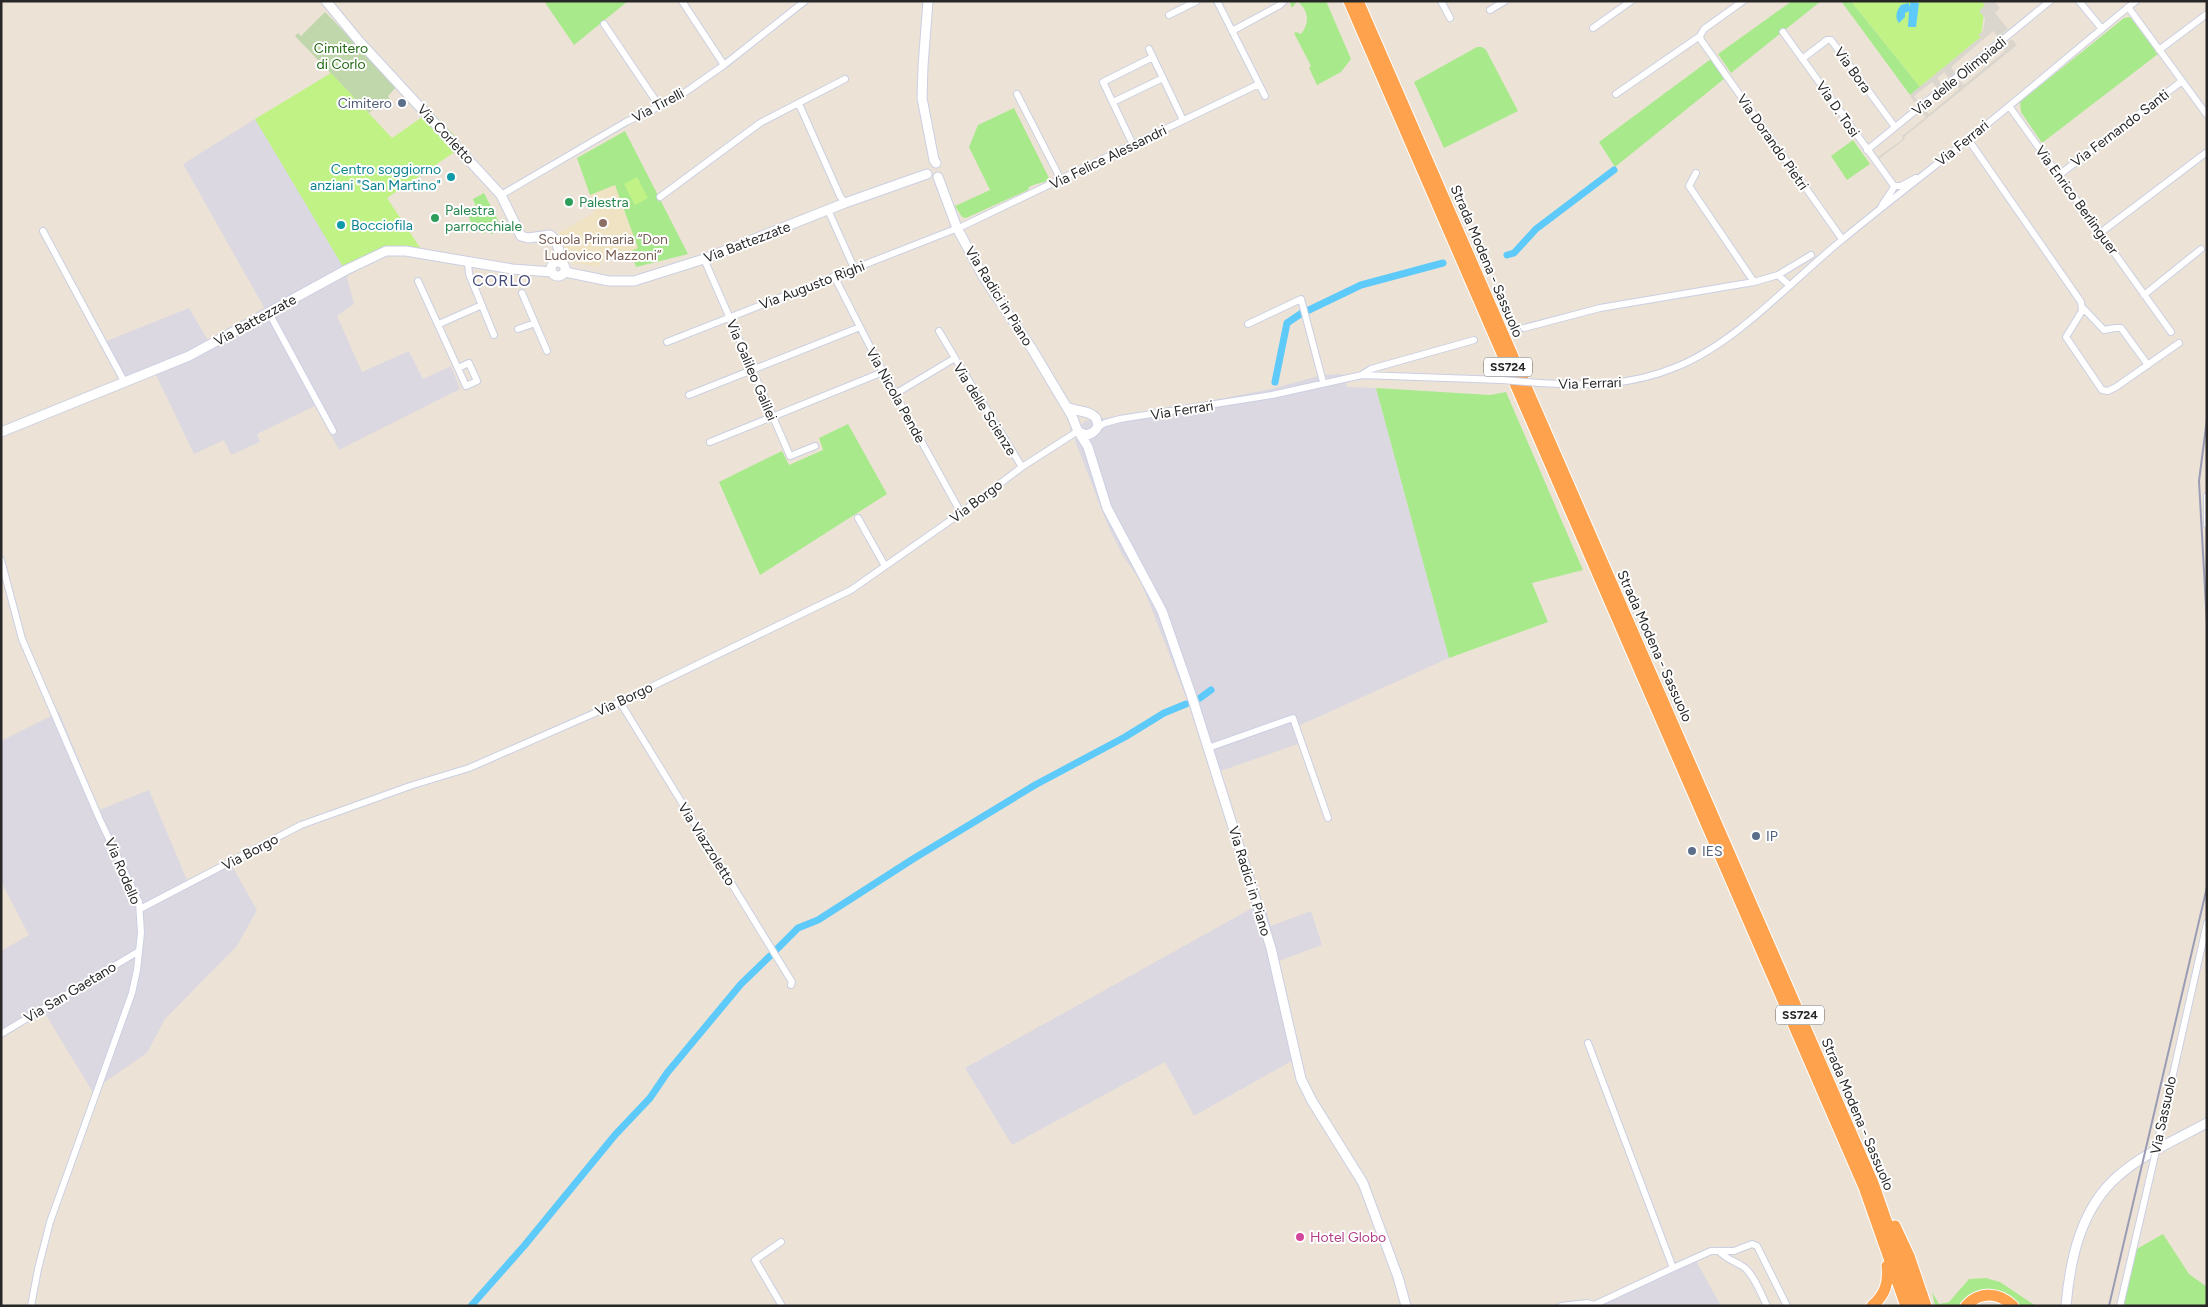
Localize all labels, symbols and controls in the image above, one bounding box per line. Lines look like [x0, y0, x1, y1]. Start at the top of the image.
street label: Via delle Olimpiadi [1909, 33, 2010, 119]
park label: Cimitero di Corlo [314, 40, 368, 73]
street label: Via Bora [1830, 44, 1875, 96]
street label: Via D. Tosi [1812, 78, 1863, 141]
street label: Via Tirelli [629, 85, 687, 126]
street label: Via Fernando Santi [2068, 86, 2173, 171]
street label: Via Dorando Pietri [1733, 91, 1812, 193]
place label: Cimitero [338, 95, 392, 112]
marker: Cimitero [396, 97, 408, 109]
street label: Via Corletto [414, 101, 478, 168]
street label: Via Ferrari [1932, 117, 1992, 170]
street label: Via Felice Alessandri [1047, 122, 1170, 193]
street label: Via Enrico Berlinguer [2031, 143, 2122, 258]
place label: Centro soggiorno anziani "San Martino" [310, 161, 441, 194]
marker: Centro soggiorno anziani "San Martino" [445, 171, 457, 183]
street label: Strada Modena - Sassuolo [1447, 182, 1526, 340]
place label: Palestra [579, 194, 629, 211]
marker: Palestra [563, 196, 575, 208]
place label: Palestra parrocchiale [445, 202, 522, 235]
marker: Palestra parrocchiale [429, 212, 441, 224]
place label: Bocciofila [351, 217, 413, 234]
marker: Scuola Primaria “Don Ludovico Mazzoni” [597, 217, 609, 229]
street label: Via Battezzate [702, 218, 793, 267]
marker: Bocciofila [335, 219, 347, 231]
place label: Scuola Primaria “Don Ludovico Mazzoni” [538, 231, 668, 264]
street label: Via Radici in Piano [961, 243, 1036, 349]
street label: Via Augusto Righi [757, 258, 867, 313]
district label: CORLO [472, 271, 532, 290]
street label: Via Battezzate [211, 291, 300, 350]
street label: Via Galileo Galilei [723, 317, 780, 423]
street label: Via Nicola Pende [862, 345, 929, 446]
road number: SS724 [1484, 358, 1532, 377]
street label: Via delle Scienze [949, 360, 1020, 459]
street label: Via Ferrari [1558, 374, 1622, 393]
street label: Via Ferrari [1149, 397, 1215, 424]
street label: Via Borgo [947, 476, 1006, 527]
street label: Strada Modena - Sassuolo [1613, 568, 1696, 725]
street label: Via Borgo [593, 679, 656, 720]
street label: Via Viazzoletto [674, 800, 739, 889]
street label: Via Radici in Piano [1225, 824, 1274, 938]
place label: IP [1766, 828, 1778, 845]
marker: IP [1750, 830, 1762, 842]
street label: Via Borgo [219, 831, 281, 874]
street label: Via Rodello [101, 835, 144, 907]
place label: IES [1702, 843, 1723, 860]
marker: IES [1686, 845, 1698, 857]
street label: Via San Gaetano [21, 958, 119, 1027]
road number: SS724 [1776, 1006, 1824, 1024]
street label: Strada Modena - Sassuolo [1818, 1035, 1897, 1193]
street label: Via Sassuolo [2147, 1074, 2180, 1156]
place label: Hotel Globo [1310, 1229, 1386, 1246]
marker: Hotel Globo [1294, 1231, 1306, 1243]

